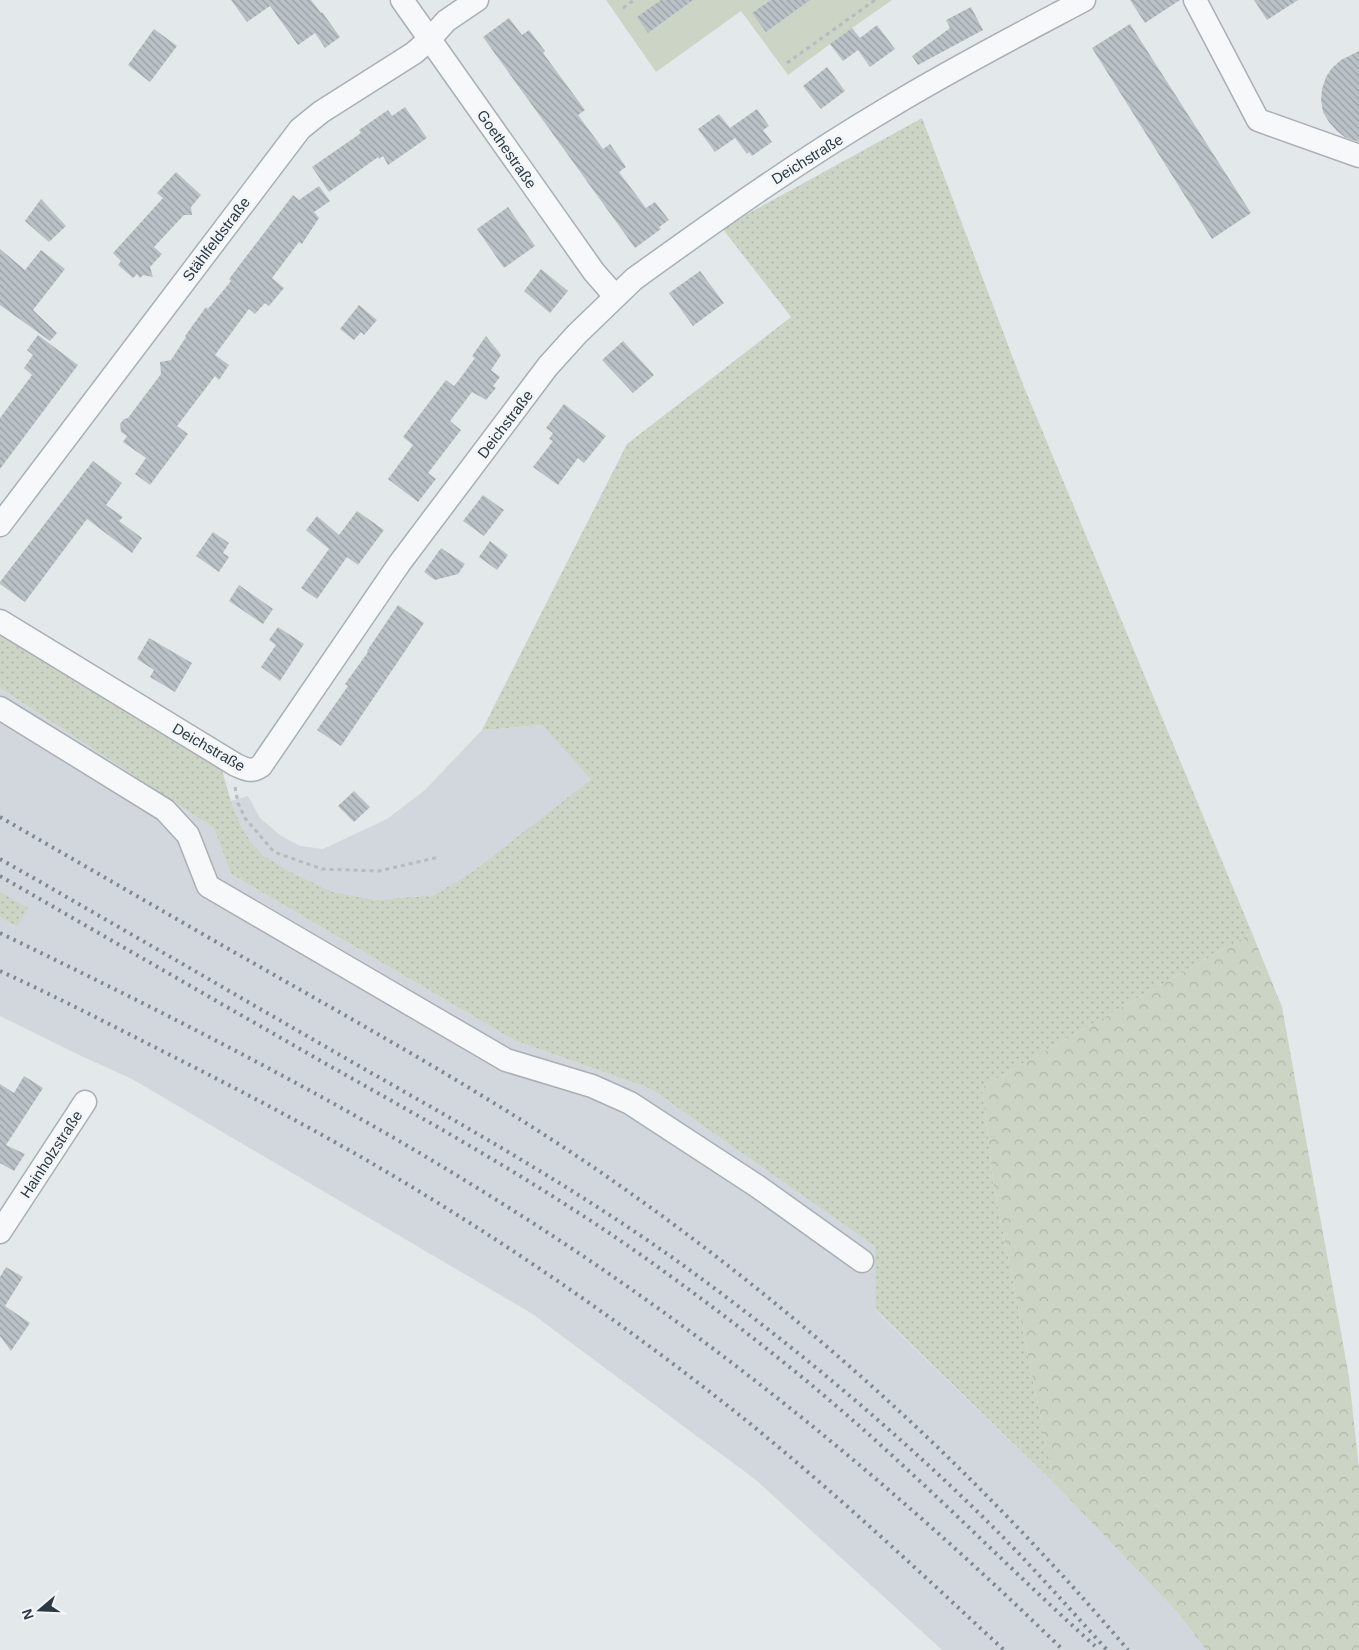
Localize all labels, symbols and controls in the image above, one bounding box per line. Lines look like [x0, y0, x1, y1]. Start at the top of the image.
street label: Goethestraße [474, 107, 540, 191]
street label: Deichstraße [768, 130, 846, 188]
street label: Stählfeldstraße [179, 194, 253, 284]
street label: Deichstraße [474, 387, 536, 461]
street label: Deichstraße [170, 719, 248, 775]
street label: Hainholzstraße [16, 1107, 86, 1201]
north arrow [15, 1585, 65, 1635]
text: N [18, 1607, 37, 1622]

